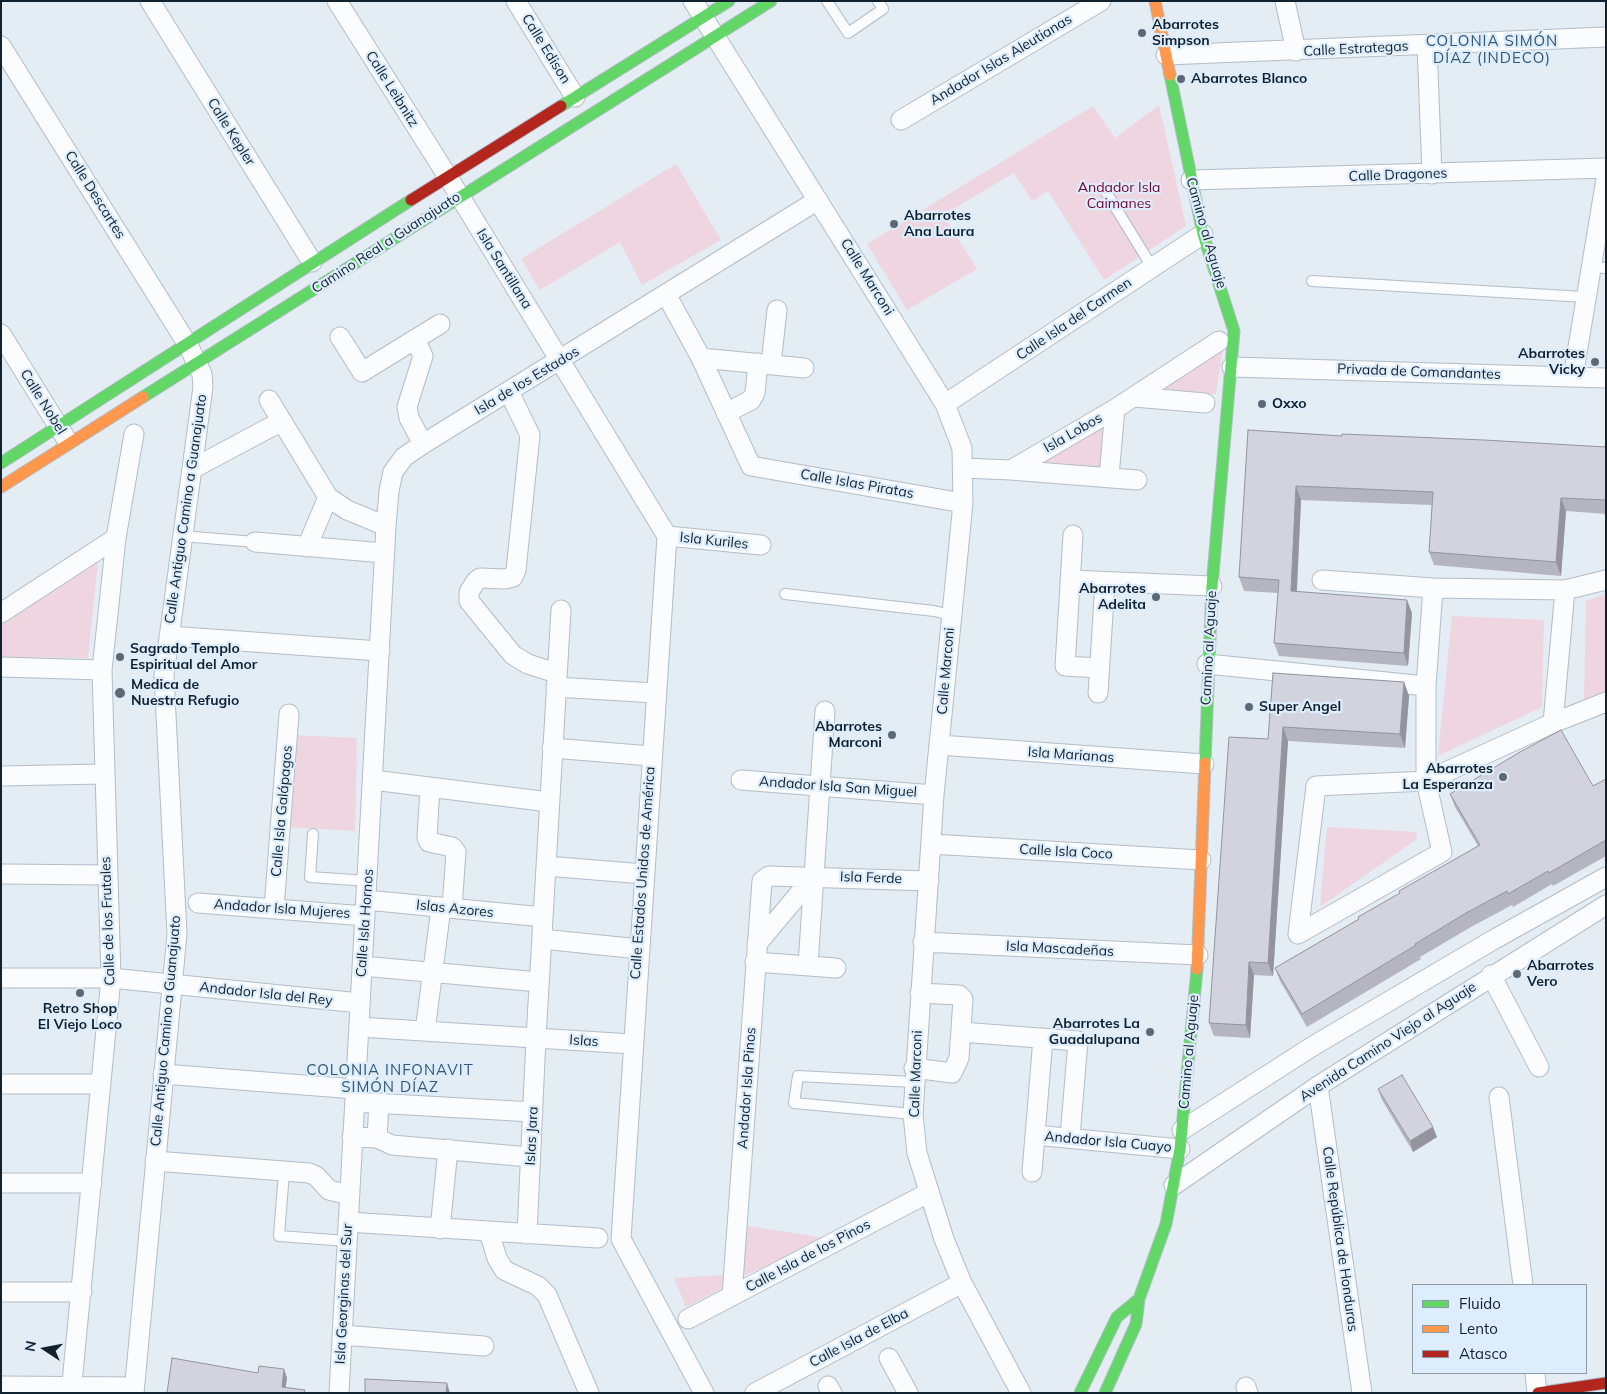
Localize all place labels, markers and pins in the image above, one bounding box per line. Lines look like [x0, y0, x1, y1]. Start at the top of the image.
place label: Abarrotes Simpson [1152, 17, 1219, 49]
marker: Abarrotes Simpson [1136, 27, 1148, 39]
place label: Abarrotes Blanco [1191, 71, 1307, 87]
marker: Abarrotes Blanco [1175, 73, 1187, 85]
place label: Abarrotes Ana Laura [904, 208, 974, 240]
marker: Abarrotes Ana Laura [888, 218, 900, 230]
place label: Abarrotes Vicky [1518, 346, 1585, 378]
marker: Abarrotes Vicky [1589, 356, 1601, 368]
place label: Oxxo [1272, 396, 1306, 412]
marker: Oxxo [1256, 398, 1268, 410]
place label: Abarrotes Adelita [1079, 581, 1146, 614]
marker: Abarrotes Adelita [1150, 591, 1162, 603]
place label: Sagrado Templo Espiritual del Amor [130, 641, 257, 674]
marker: Sagrado Templo Espiritual del Amor [114, 651, 126, 663]
place label: Medica de Nuestra Refugio [131, 677, 239, 710]
marker: Medica de Nuestra Refugio [113, 686, 127, 700]
place label: Super Angel [1259, 699, 1341, 715]
marker: Super Angel [1243, 701, 1255, 713]
place label: Abarrotes Marconi [815, 719, 882, 752]
marker: Abarrotes Marconi [886, 729, 898, 741]
place label: Abarrotes La Esperanza [1402, 761, 1493, 794]
marker: Abarrotes La Esperanza [1497, 771, 1509, 783]
place label: Abarrotes Vero [1527, 958, 1594, 990]
marker: Abarrotes Vero [1511, 968, 1523, 980]
marker: Retro Shop El Viejo Loco [74, 987, 86, 999]
place label: Retro Shop El Viejo Loco [38, 1001, 122, 1034]
place label: Abarrotes La Guadalupana [1049, 1016, 1140, 1048]
marker: Abarrotes La Guadalupana [1144, 1026, 1156, 1038]

